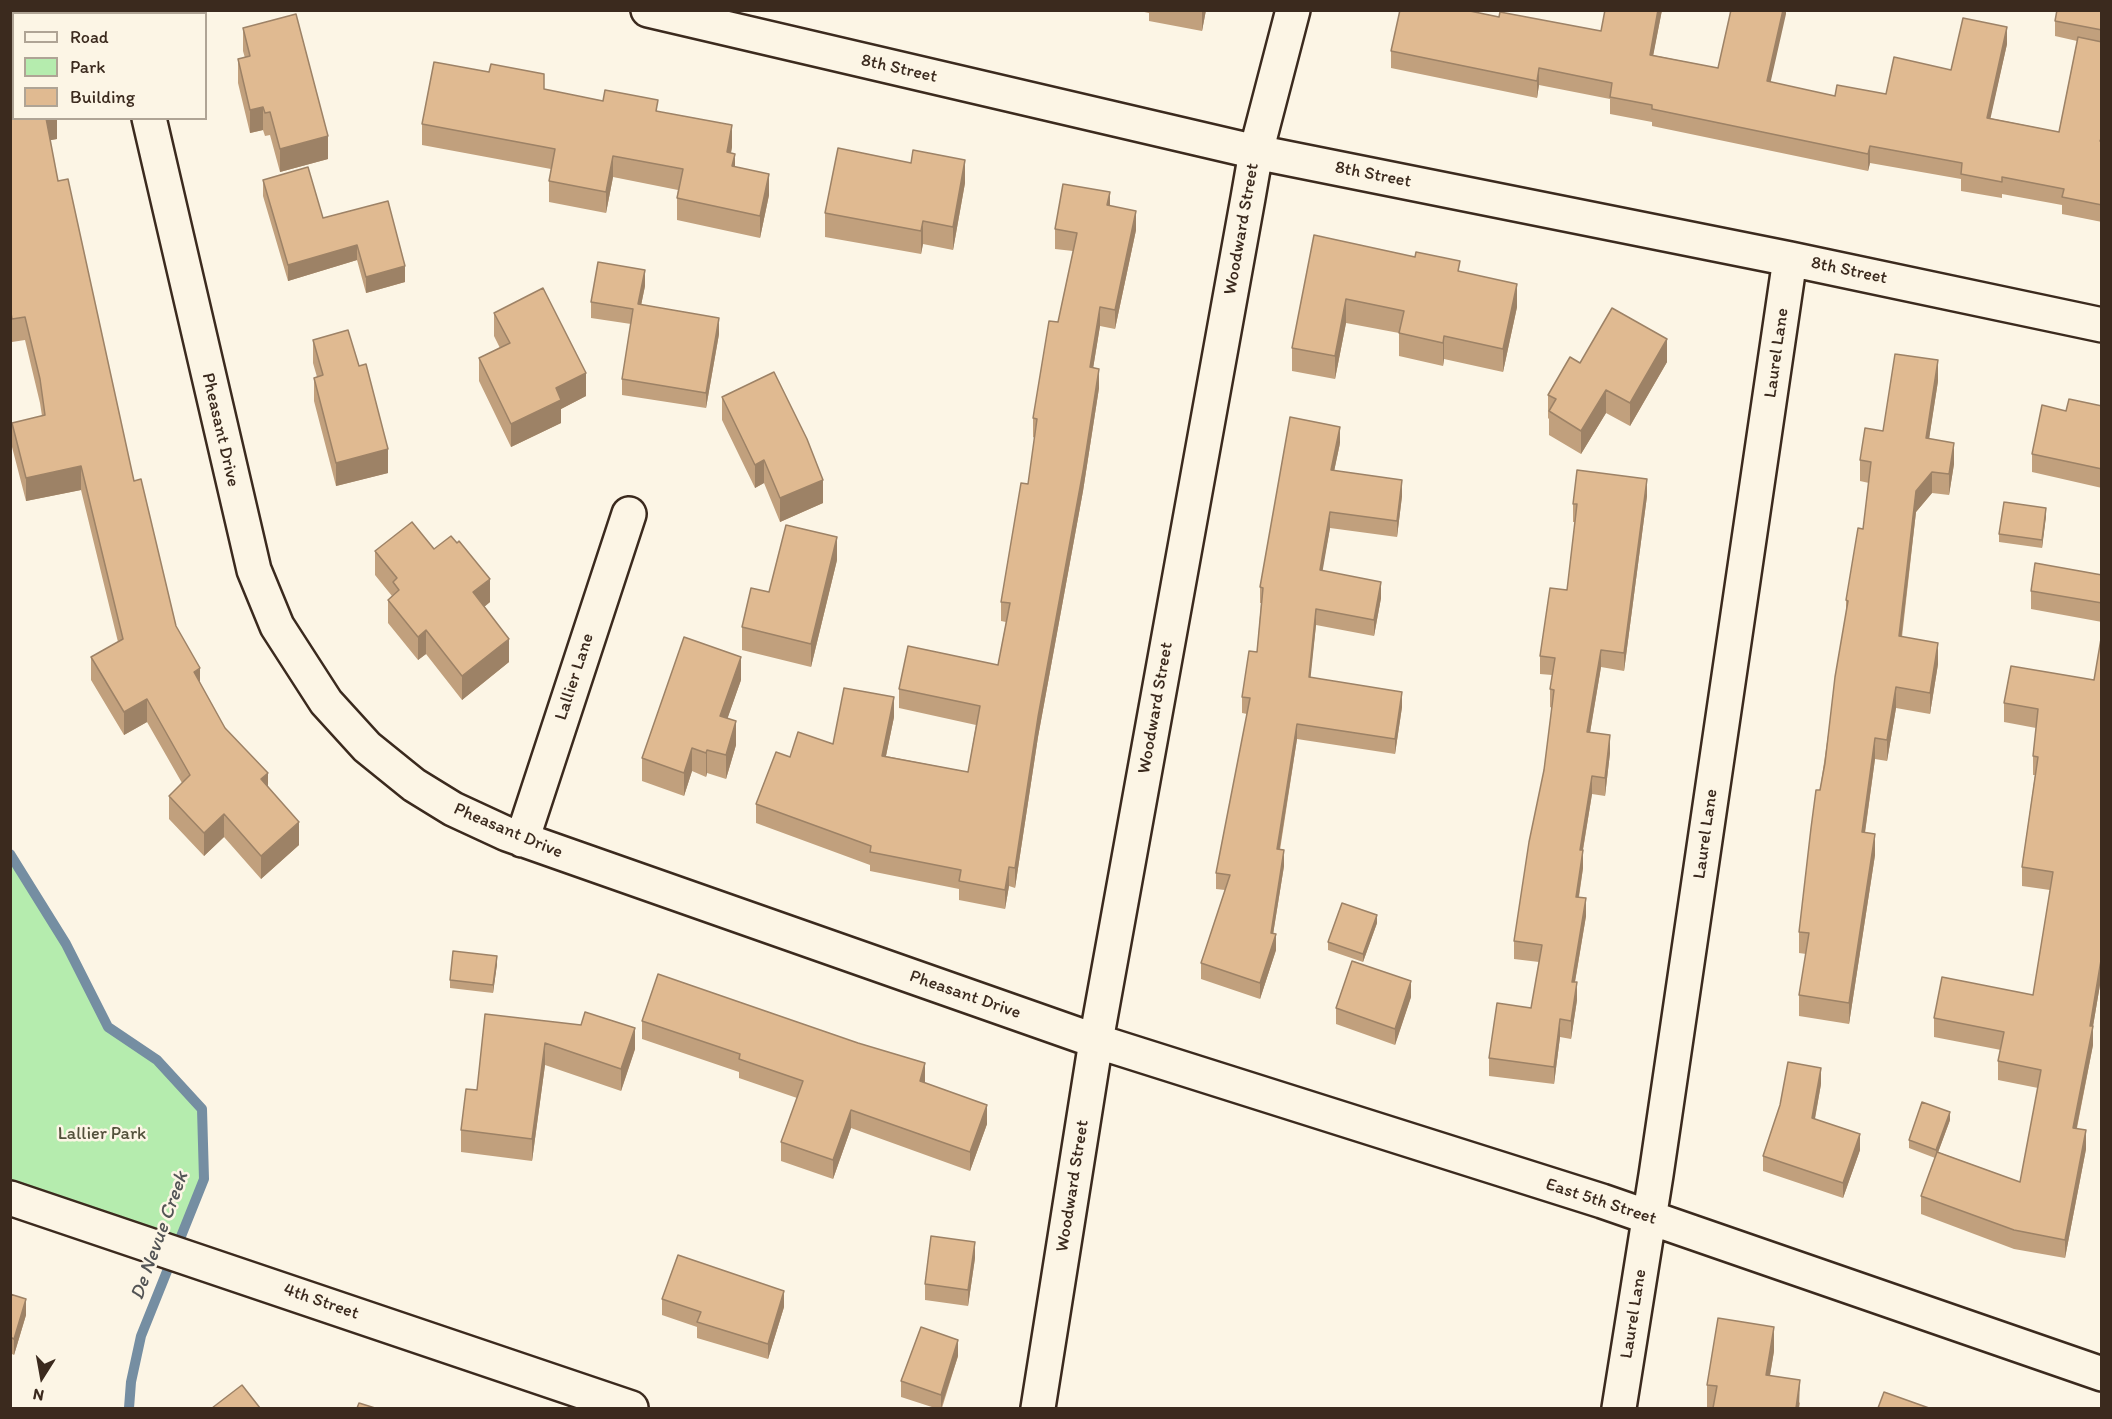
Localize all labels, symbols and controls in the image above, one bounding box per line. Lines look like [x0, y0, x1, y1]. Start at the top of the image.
legend [12, 12, 207, 120]
text: Road [70, 26, 109, 48]
street label: 8th Street [859, 50, 939, 88]
text: Park [70, 56, 105, 78]
text: Building [70, 86, 135, 108]
street label: 8th Street [1333, 157, 1413, 193]
street label: Woodward Street [1220, 161, 1264, 297]
street label: 8th Street [1809, 252, 1889, 290]
street label: Laurel Lane [1760, 307, 1794, 399]
street label: Pheasant Drive [196, 371, 244, 489]
street label: Lallier Lane [551, 631, 599, 723]
street label: Woodward Street [1134, 640, 1178, 776]
street label: Laurel Lane [1689, 788, 1723, 880]
street label: Pheasant Drive [450, 798, 566, 864]
street label: Pheasant Drive [906, 966, 1024, 1024]
street label: Woodward Street [1052, 1118, 1094, 1254]
park label: Lallier Park [58, 1123, 146, 1145]
water label: De Nevue Creek [126, 1169, 194, 1303]
street label: East 5th Street [1543, 1174, 1659, 1230]
street label: Laurel Lane [1616, 1268, 1652, 1360]
street label: 4th Street [280, 1279, 362, 1325]
north arrow [12, 1347, 72, 1407]
text: N [31, 1385, 46, 1406]

